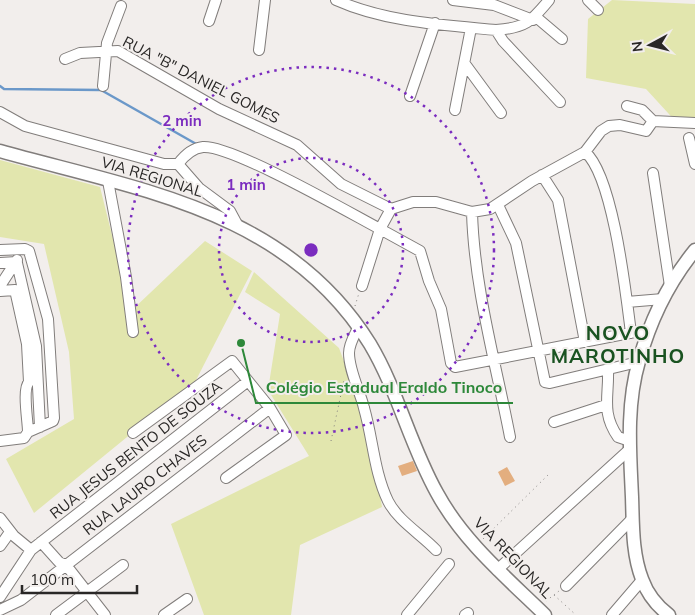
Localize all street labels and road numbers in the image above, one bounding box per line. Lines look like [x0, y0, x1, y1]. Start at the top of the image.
street label: RUA "B" DANIEL GOMES [120, 32, 283, 127]
street label: VIA REGIONAL [99, 152, 205, 201]
street label: RUA JESUS BENTO DE SOUZA [46, 377, 226, 523]
street label: RUA LAURO CHAVES [79, 430, 211, 539]
street label: VIA REGIONAL [470, 513, 557, 602]

